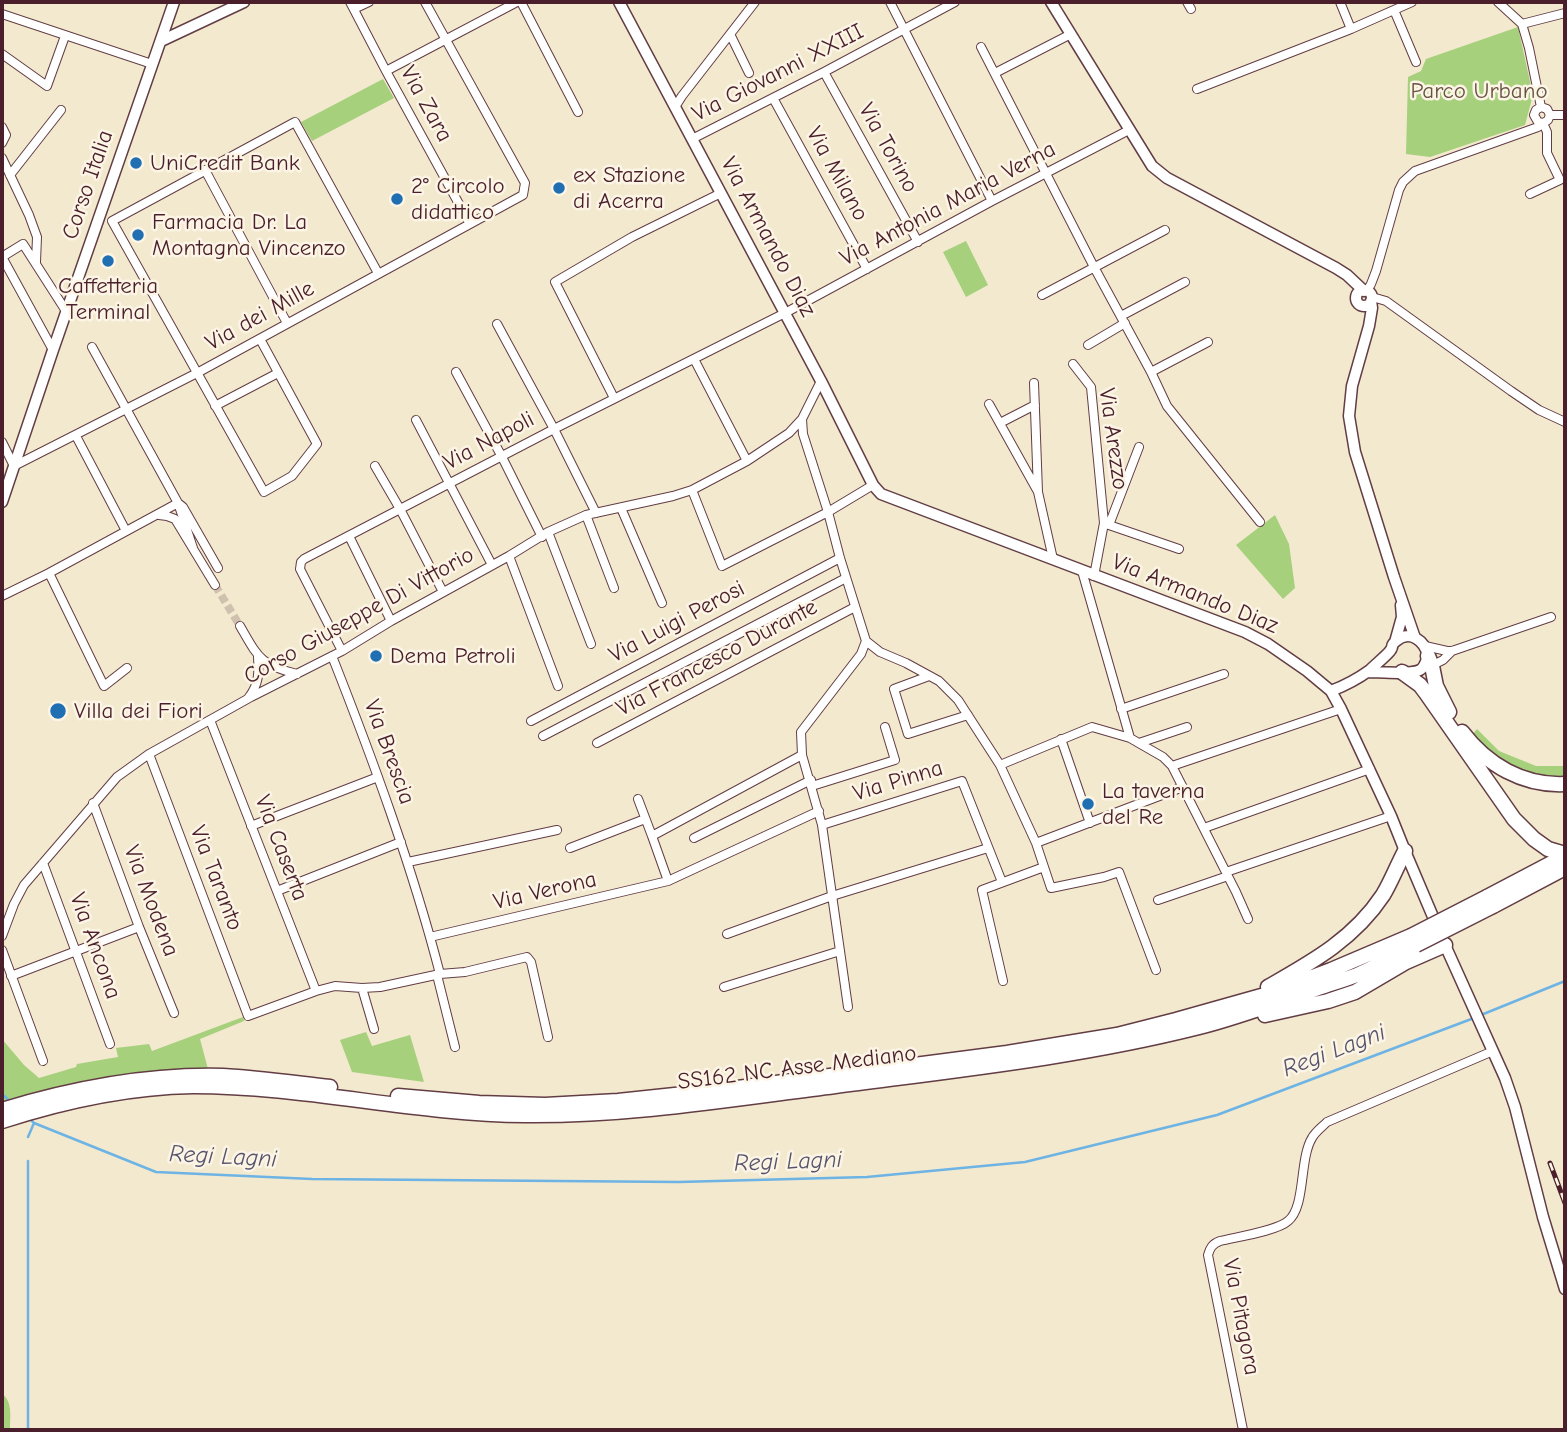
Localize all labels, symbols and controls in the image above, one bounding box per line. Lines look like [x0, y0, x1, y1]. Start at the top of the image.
street label: Via Giovanni XXIII [688, 18, 868, 128]
street label: Via Zara [394, 61, 458, 147]
park label: Parco Urbano [1410, 77, 1548, 105]
street label: Via Torino [852, 98, 924, 198]
street label: Via Milano [800, 122, 874, 226]
street label: Corso Italia [56, 127, 120, 243]
street label: Via Antonia Maria Verna [836, 135, 1060, 273]
place label: UniCredit Bank [150, 149, 300, 177]
street label: Via Armando Diaz [714, 152, 822, 322]
marker: UniCredit Bank [128, 155, 144, 171]
place label: ex Stazione di Acerra [573, 161, 685, 215]
place label: 2° Circolo didattico [411, 172, 505, 226]
marker: ex Stazione di Acerra [551, 180, 567, 196]
marker: 2° Circolo didattico [389, 191, 405, 207]
place label: Farmacia Dr. La Montagna Vincenzo [152, 208, 346, 262]
marker: Farmacia Dr. La Montagna Vincenzo [130, 227, 146, 243]
marker: Caffetteria Terminal [100, 253, 116, 269]
place label: Caffetteria Terminal [58, 272, 158, 326]
street label: Via dei Mille [201, 275, 319, 357]
street label: Via Arezzo [1092, 386, 1134, 492]
street label: Via Napoli [439, 406, 539, 476]
street label: Corso Giuseppe Di Vittorio [239, 541, 479, 691]
street label: Via Armando Diaz [1108, 548, 1282, 640]
street label: Via Luigi Perosi [605, 575, 749, 669]
street label: Via Francesco Durante [612, 593, 822, 723]
place label: Dema Petroli [390, 642, 516, 670]
marker: Dema Petroli [368, 648, 384, 664]
street label: Via Brescia [357, 696, 421, 808]
place label: Villa dei Fiori [74, 697, 203, 725]
marker: Villa dei Fiori [48, 701, 68, 721]
street label: Via Pinna [850, 754, 946, 808]
place label: La taverna del Re [1102, 777, 1205, 831]
street label: Via Caserta [248, 791, 314, 905]
marker: La taverna del Re [1080, 796, 1096, 812]
street label: Via Taranto [183, 822, 249, 934]
street label: Via Modena [117, 842, 185, 960]
street label: Via Verona [491, 866, 599, 916]
street label: Via Ancona [63, 889, 127, 1003]
water label: Regi Lagni [1279, 1018, 1389, 1084]
street label: SS162 NC Asse Mediano [676, 1040, 918, 1096]
water label: Regi Lagni [168, 1140, 278, 1174]
water label: Regi Lagni [734, 1146, 842, 1178]
street label: Via Pitagora [1216, 1257, 1266, 1377]

